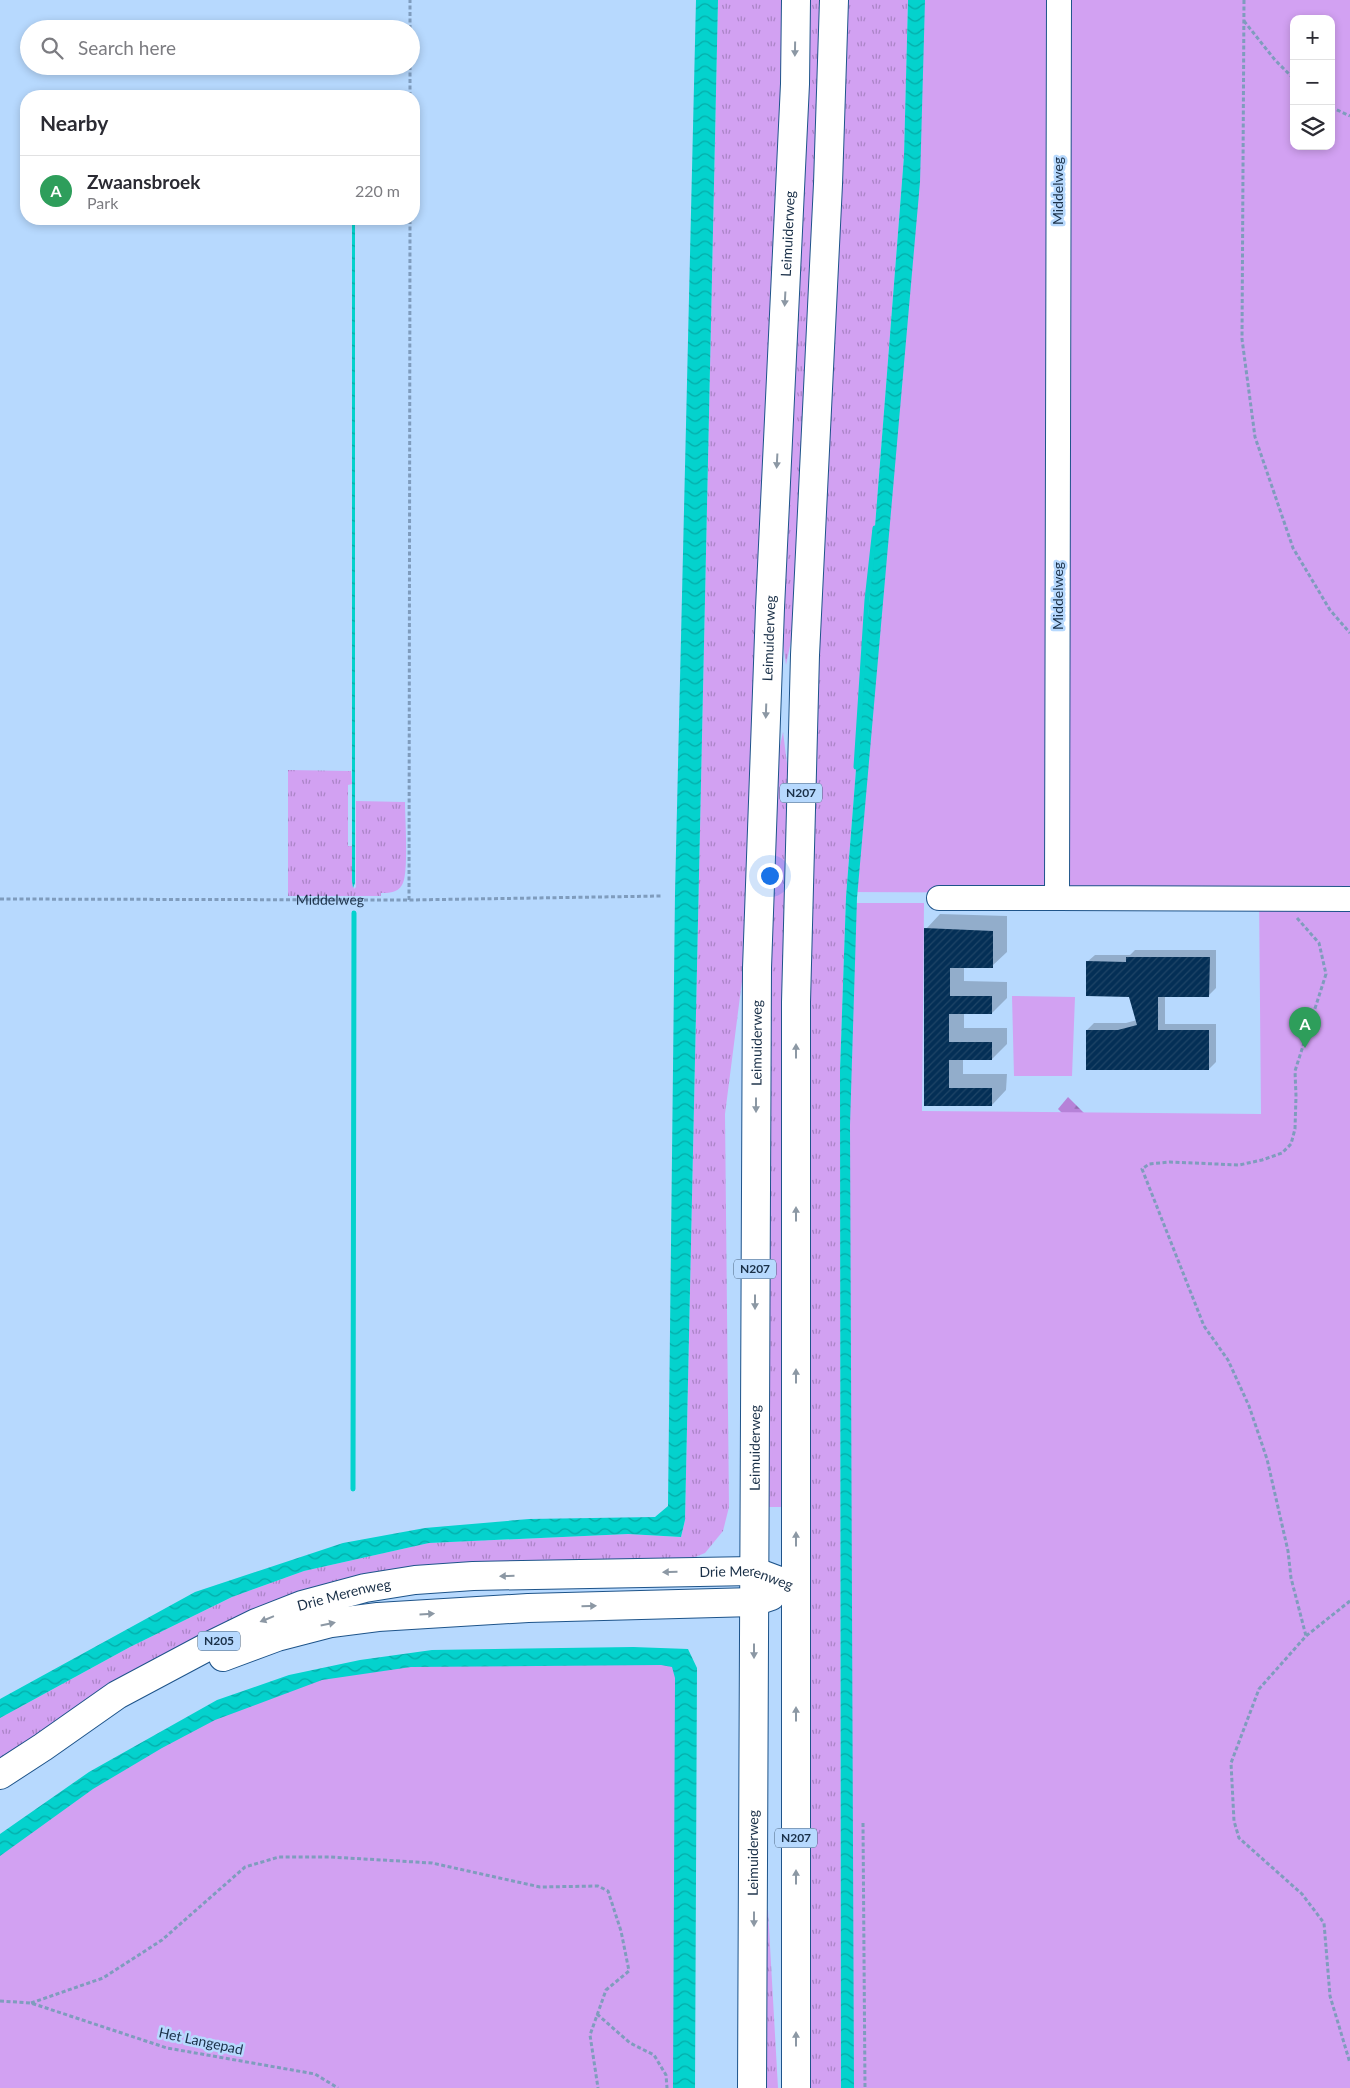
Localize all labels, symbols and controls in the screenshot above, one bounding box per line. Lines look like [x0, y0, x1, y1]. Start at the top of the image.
map controls [1290, 15, 1335, 150]
button: + [1290, 15, 1335, 60]
search box [20, 20, 420, 75]
icon: search [38, 34, 66, 62]
text: Search here [78, 36, 176, 59]
one-way arrow [791, 41, 799, 57]
button: − [1290, 60, 1335, 105]
button: layers [1290, 105, 1335, 150]
text: Nearby [40, 110, 108, 135]
street label: Middelweg [1049, 157, 1066, 225]
text: Zwaansbroek [87, 170, 200, 193]
text: A [50, 181, 62, 200]
text: 220 m [355, 181, 400, 200]
street label: Leimuiderweg [777, 190, 798, 277]
text: Park [87, 193, 118, 212]
one-way arrow [780, 291, 788, 307]
one-way arrow [773, 453, 781, 469]
street label: Middelweg [1049, 562, 1066, 630]
street label: Leimuiderweg [758, 595, 779, 682]
one-way arrow [762, 703, 770, 719]
road number: N207 [780, 784, 822, 802]
your location [757, 863, 783, 889]
street label: Middelweg [296, 891, 364, 908]
street label: Leimuiderweg [747, 1000, 765, 1086]
pin: A [1289, 1007, 1321, 1048]
one-way arrow [792, 1043, 800, 1059]
one-way arrow [752, 1097, 760, 1113]
one-way arrow [792, 1205, 800, 1221]
road number: N207 [734, 1260, 776, 1278]
one-way arrow [751, 1294, 759, 1310]
one-way arrow [792, 1368, 800, 1384]
street label: Leimuiderweg [746, 1405, 763, 1491]
one-way arrow [792, 1530, 800, 1546]
street label: Drie Merenweg [699, 1562, 796, 1593]
one-way arrow [661, 1568, 677, 1576]
one-way arrow [499, 1572, 515, 1580]
street label: Drie Merenweg [295, 1575, 392, 1614]
one-way arrow [581, 1602, 597, 1610]
one-way arrow [419, 1609, 435, 1617]
one-way arrow [259, 1615, 274, 1623]
one-way arrow [320, 1620, 336, 1628]
road number: N205 [198, 1632, 240, 1650]
one-way arrow [750, 1643, 758, 1659]
one-way arrow [792, 1706, 800, 1722]
street label: Leimuiderweg [744, 1810, 761, 1896]
road number: N207 [775, 1829, 817, 1848]
one-way arrow [792, 1869, 800, 1885]
one-way arrow [750, 1911, 758, 1927]
street label: Het Langepad [157, 2023, 245, 2058]
one-way arrow [792, 2031, 800, 2047]

